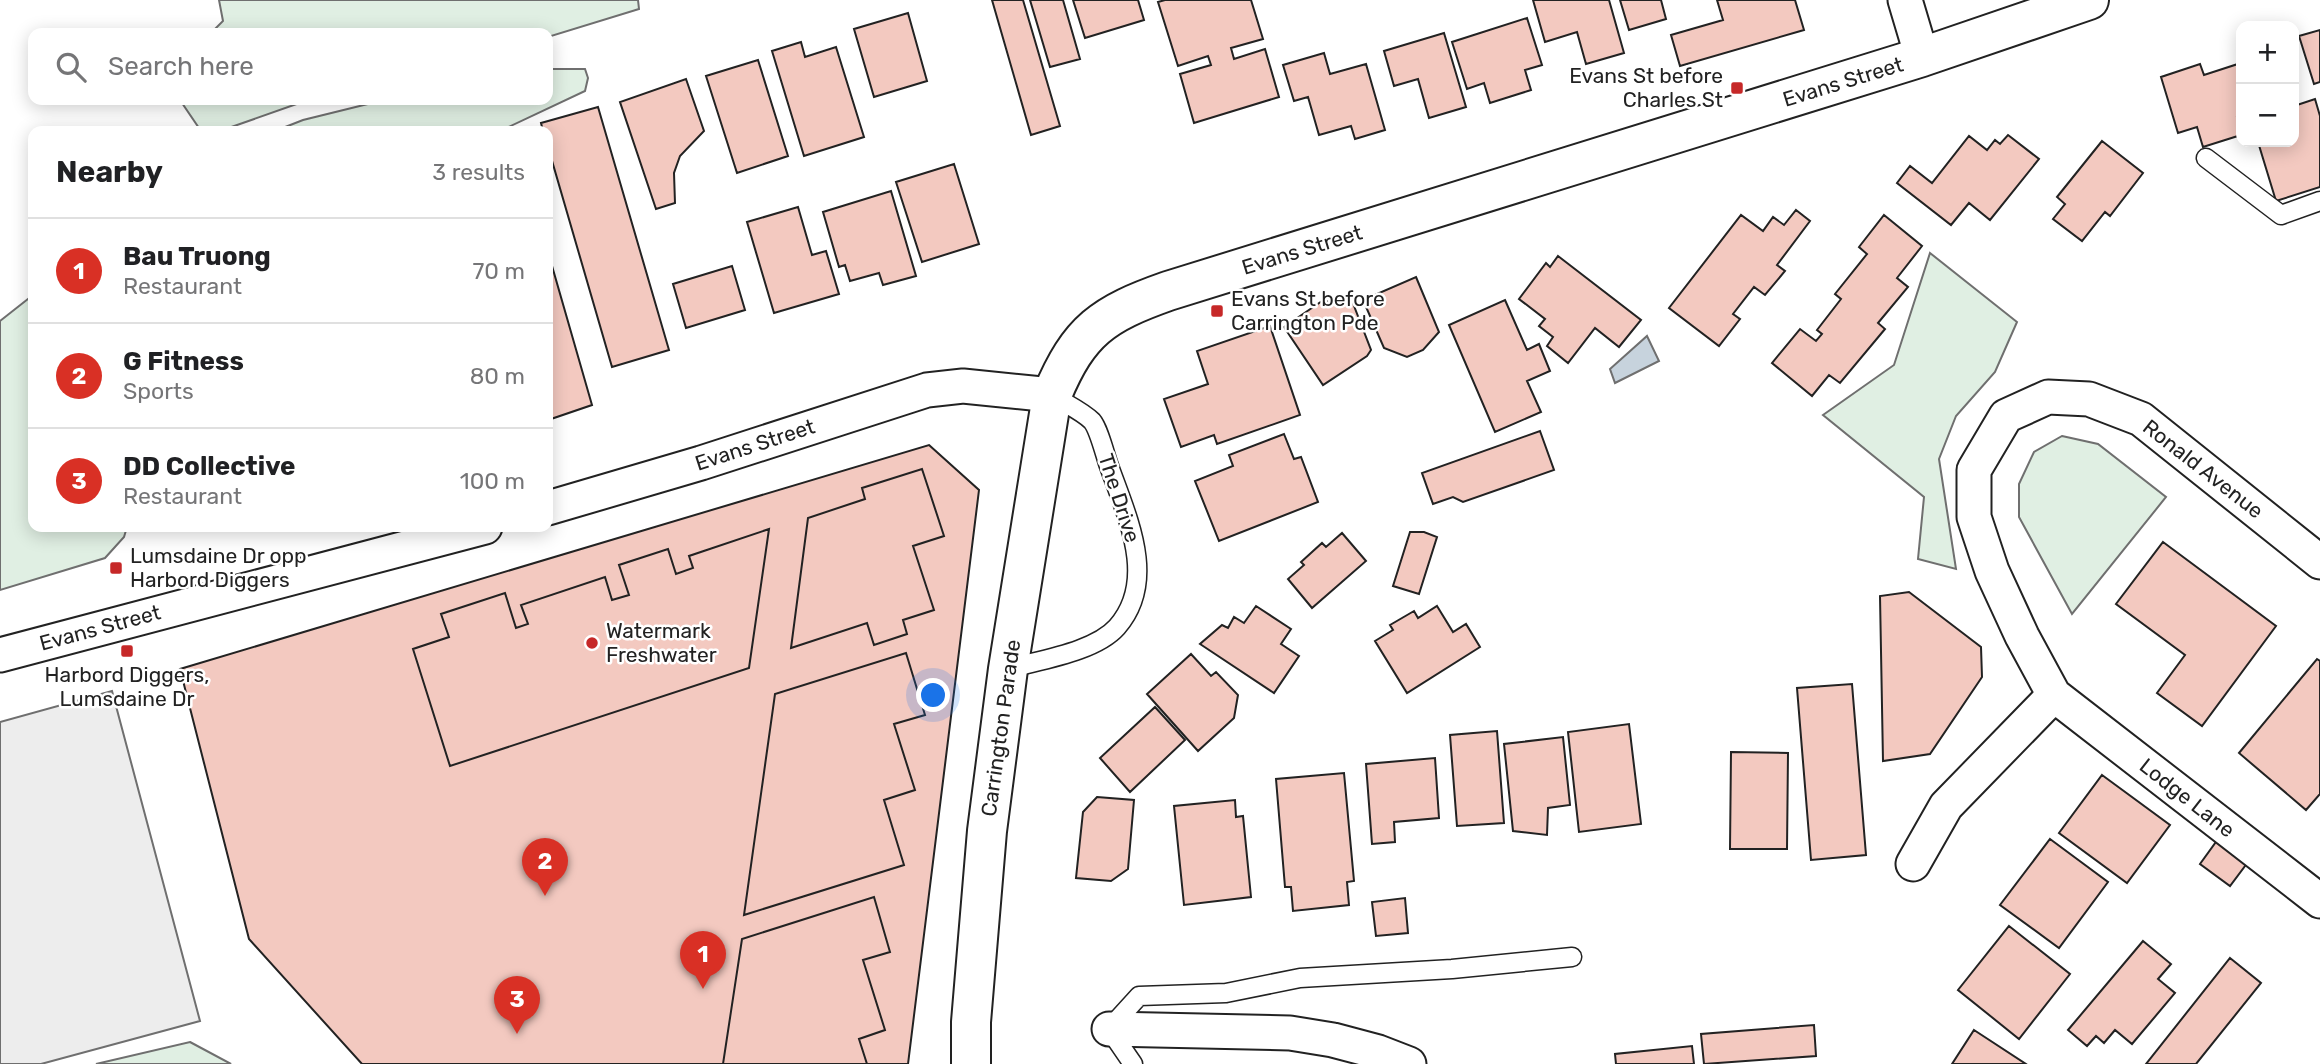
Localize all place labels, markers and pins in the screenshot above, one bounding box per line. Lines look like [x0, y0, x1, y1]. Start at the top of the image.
place label: Evans St before Charles St [1569, 63, 1723, 112]
marker: Evans St before Charles St [1729, 80, 1745, 96]
place label: Evans St before Carrington Pde [1231, 286, 1385, 335]
marker: Evans St before Carrington Pde [1209, 303, 1225, 319]
place label: Lumsdaine Dr opp Harbord Diggers [130, 543, 307, 592]
marker: Lumsdaine Dr opp Harbord Diggers [108, 560, 124, 576]
place label: Watermark Freshwater [606, 618, 717, 667]
marker: Watermark Freshwater [584, 635, 600, 651]
marker: Harbord Diggers, Lumsdaine Dr [119, 643, 135, 659]
place label: Harbord Diggers, Lumsdaine Dr [45, 662, 209, 711]
pin: 2 [522, 838, 568, 896]
pin: 1 [680, 931, 726, 989]
pin: 3 [494, 976, 540, 1034]

